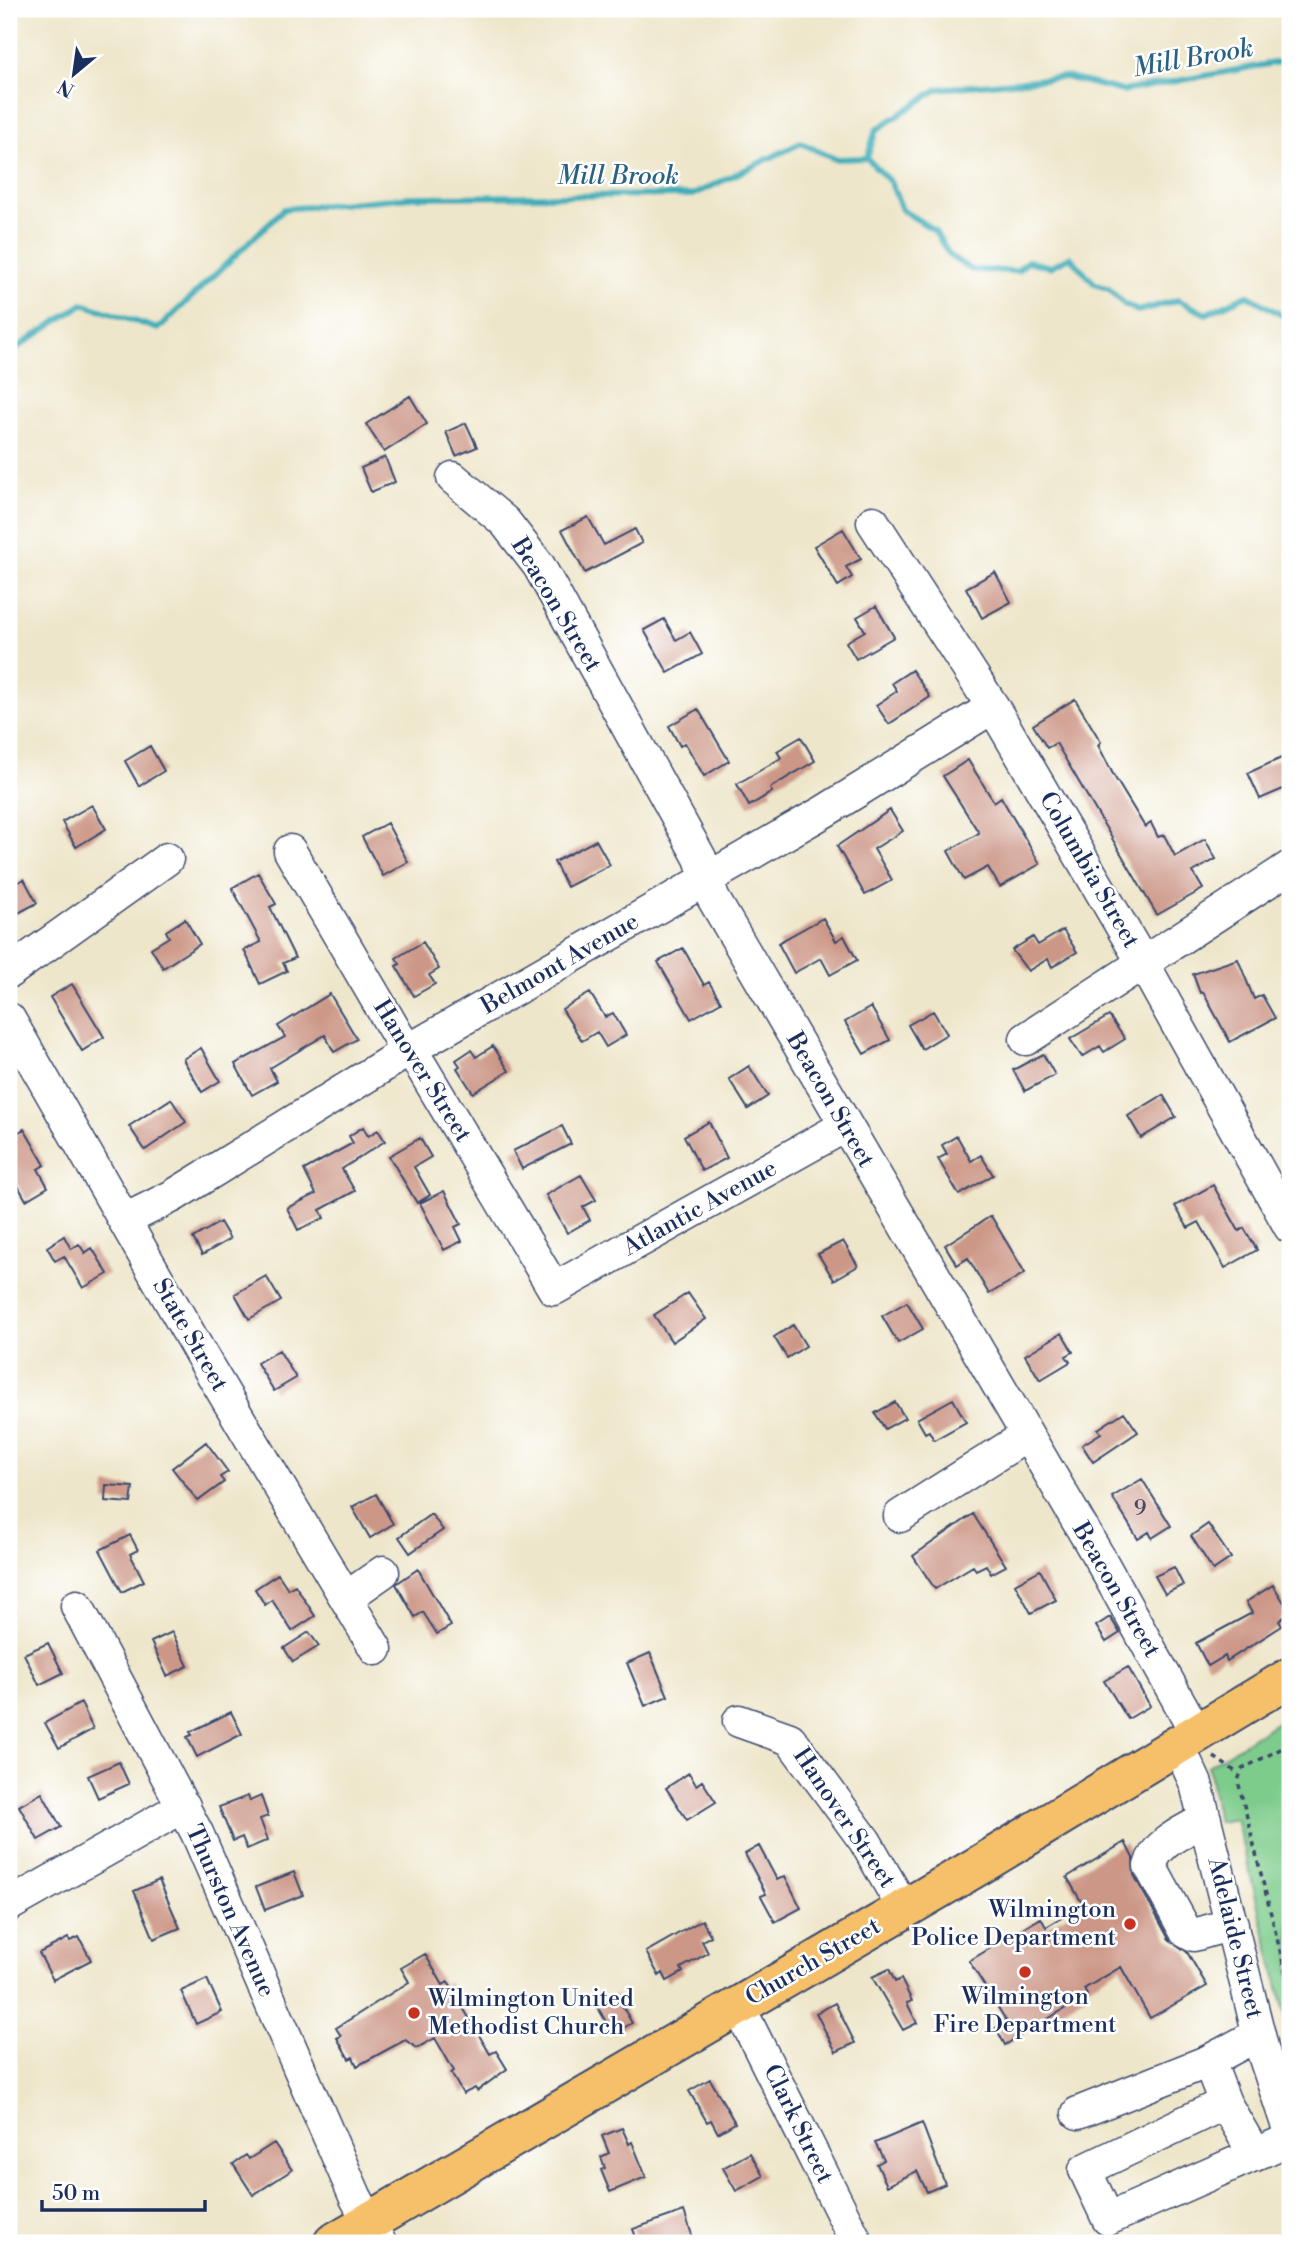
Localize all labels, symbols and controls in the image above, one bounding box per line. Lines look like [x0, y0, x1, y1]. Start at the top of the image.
water label: Mill Brook [1130, 32, 1256, 84]
north arrow [38, 38, 108, 108]
text: N [54, 74, 79, 102]
water label: Mill Brook [557, 160, 679, 192]
street label: Beacon Street [504, 532, 608, 678]
street label: Columbia Street [1032, 786, 1146, 954]
street label: Belmont Avenue [475, 907, 644, 1022]
street label: Hanover Street [366, 994, 478, 1148]
street label: Beacon Street [779, 1026, 881, 1173]
street label: Atlantic Avenue [617, 1153, 782, 1263]
street label: State Street [146, 1273, 235, 1397]
house number: 9 [1134, 1496, 1146, 1522]
street label: Beacon Street [1065, 1516, 1167, 1663]
street label: Hanover Street [786, 1742, 902, 1894]
street label: Thurston Avenue [179, 1820, 281, 2002]
street label: Adelaide Street [1200, 1853, 1270, 2022]
place label: Wilmington Police Department [911, 1895, 1116, 1953]
street label: Church Street [740, 1911, 886, 2013]
marker: Wilmington Police Department [1122, 1916, 1138, 1932]
marker: Wilmington Fire Department [1017, 1964, 1033, 1980]
place label: Wilmington Fire Department [934, 1982, 1117, 2040]
place label: Wilmington United Methodist Church [427, 1984, 634, 2042]
marker: Wilmington United Methodist Church [406, 2005, 422, 2021]
street label: Clark Street [756, 2060, 840, 2189]
scale bar [42, 2168, 205, 2212]
text: 50 m [52, 2181, 100, 2207]

